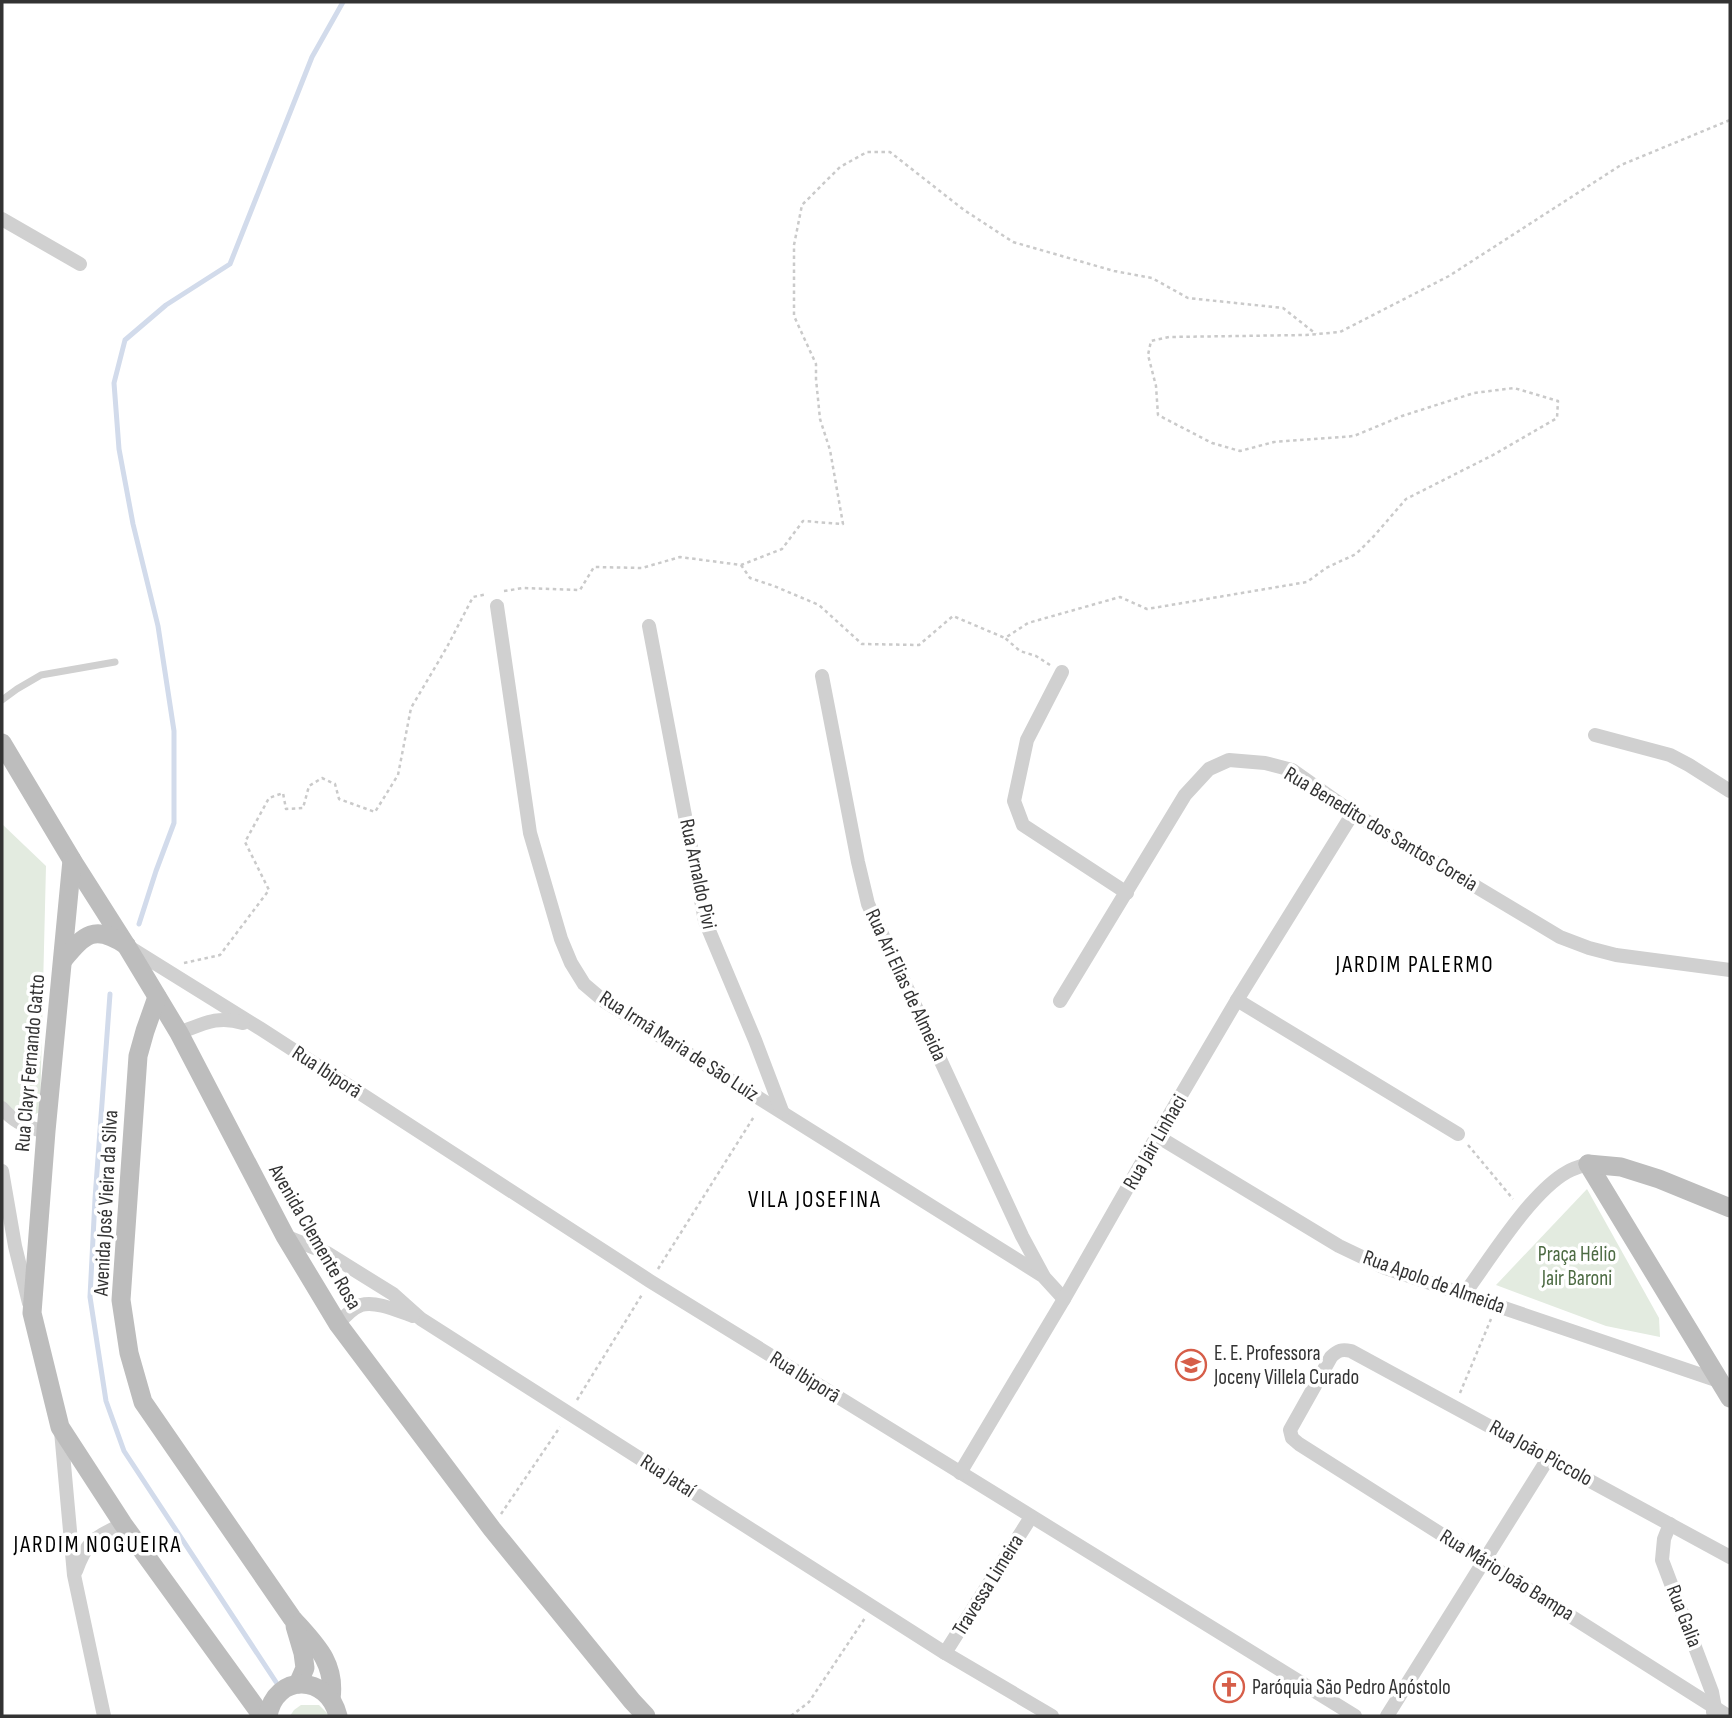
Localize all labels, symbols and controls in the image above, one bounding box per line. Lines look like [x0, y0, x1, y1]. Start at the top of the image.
street label: Rua Benedito dos Santos Coreia [1280, 761, 1482, 897]
street label: Rua Arnaldo Pivi [674, 817, 722, 931]
street label: Rua Ari Elias de Almeida [860, 905, 952, 1065]
district label: JARDIM PALERMO [1334, 951, 1495, 979]
street label: Rua Clayr Fernando Gatto [10, 973, 50, 1153]
street label: Rua Irmã Maria de São Luiz [595, 985, 764, 1107]
street label: Rua Ibiporã [288, 1040, 366, 1104]
street label: Rua Jair Linhaci [1118, 1090, 1192, 1194]
street label: Avenida José Vieira da Silva [89, 1109, 123, 1298]
street label: Avenida Clemente Rosa [263, 1159, 367, 1314]
district label: VILA JOSEFINA [748, 1186, 882, 1214]
park label: Praça Hélio Jair Baroni [1538, 1242, 1616, 1291]
street label: Rua Apolo de Almeida [1360, 1245, 1508, 1319]
place label: E. E. Professora Joceny Villela Curado [1213, 1341, 1359, 1390]
street label: Rua Ibiporã [765, 1346, 845, 1408]
school or university icon: E. E. Professora Joceny Villela Curado [1174, 1348, 1208, 1382]
street label: Rua João Piccolo [1485, 1414, 1597, 1492]
street label: Rua Jataí [636, 1449, 700, 1503]
street label: Rua Mário João Bampa [1435, 1524, 1579, 1626]
street label: Travessa Limeira [947, 1530, 1029, 1640]
district label: JARDIM NOGUEIRA [13, 1531, 182, 1559]
street label: Rua Galia [1661, 1581, 1707, 1651]
church icon: Paróquia São Pedro Apóstolo [1212, 1670, 1246, 1704]
place label: Paróquia São Pedro Apóstolo [1252, 1675, 1451, 1700]

